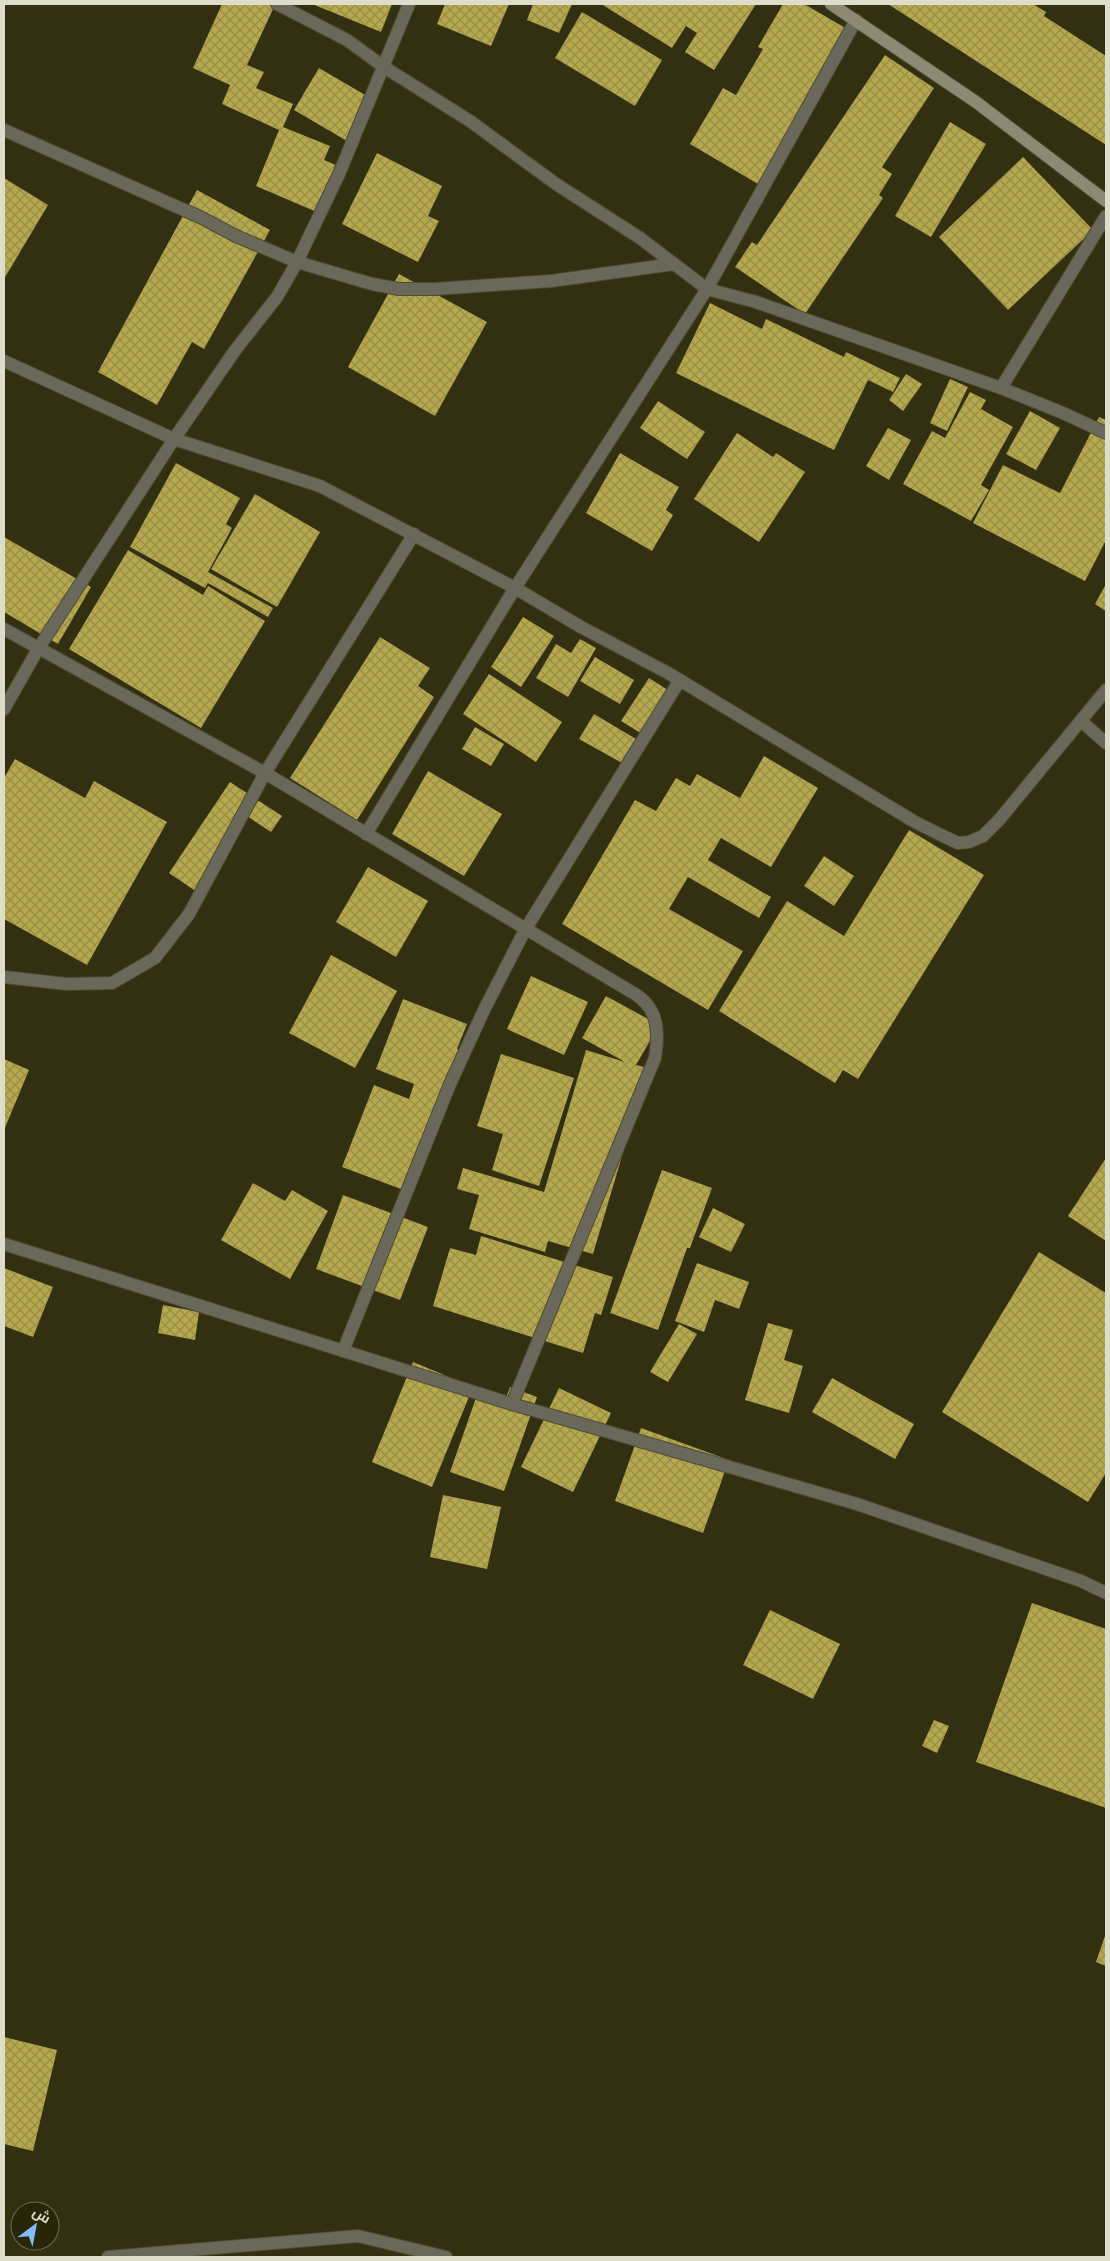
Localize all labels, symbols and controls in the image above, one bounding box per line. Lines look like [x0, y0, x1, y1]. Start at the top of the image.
north arrow [10, 2201, 60, 2251]
text: ش [30, 2203, 54, 2227]

